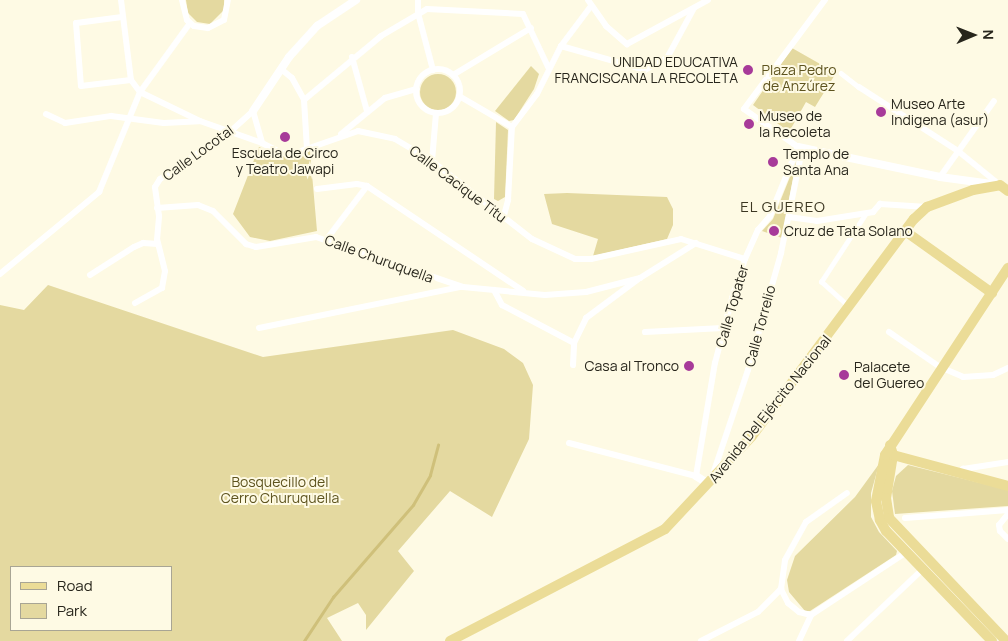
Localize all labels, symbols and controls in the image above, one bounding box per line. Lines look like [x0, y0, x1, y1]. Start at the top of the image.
north arrow [948, 10, 998, 60]
text: N [979, 30, 998, 40]
place label: UNIDAD EDUCATIVA FRANCISCANA LA RECOLETA [554, 54, 738, 86]
park label: Plaza Pedro de Anzúrez [761, 62, 837, 94]
marker: UNIDAD EDUCATIVA FRANCISCANA LA RECOLETA [742, 64, 754, 76]
place label: Museo Arte Indigena (asur) [891, 96, 989, 128]
marker: Museo Arte Indigena (asur) [875, 106, 887, 118]
place label: Museo de la Recoleta [759, 108, 831, 140]
marker: Museo de la Recoleta [743, 118, 755, 130]
street label: Calle Locotal [159, 122, 237, 184]
marker: Escuela de Circo y Teatro Jawapi [279, 131, 291, 143]
street label: Calle Cacique Titu [406, 142, 510, 226]
place label: Escuela de Circo y Teatro Jawapi [232, 145, 338, 178]
place label: Templo de Santa Ana [783, 146, 849, 178]
marker: Templo de Santa Ana [767, 156, 779, 168]
district label: EL GUEREO [739, 198, 827, 216]
place label: Cruz de Tata Solano [784, 223, 913, 239]
marker: Cruz de Tata Solano [768, 225, 780, 237]
street label: Calle Churuquella [322, 232, 436, 286]
street label: Calle Topater [712, 263, 752, 349]
street label: Calle Torrelio [741, 283, 779, 369]
street label: Avenida Del Ejército Nacional [705, 332, 835, 486]
place label: Casa al Tronco [585, 358, 679, 374]
place label: Palacete del Guereo [854, 359, 924, 392]
marker: Casa al Tronco [683, 360, 695, 372]
marker: Palacete del Guereo [838, 369, 850, 381]
park label: Bosquecillo del Cerro Churuquella [221, 474, 339, 507]
legend [10, 566, 172, 631]
text: Road [57, 575, 93, 596]
text: Park [57, 600, 87, 621]

